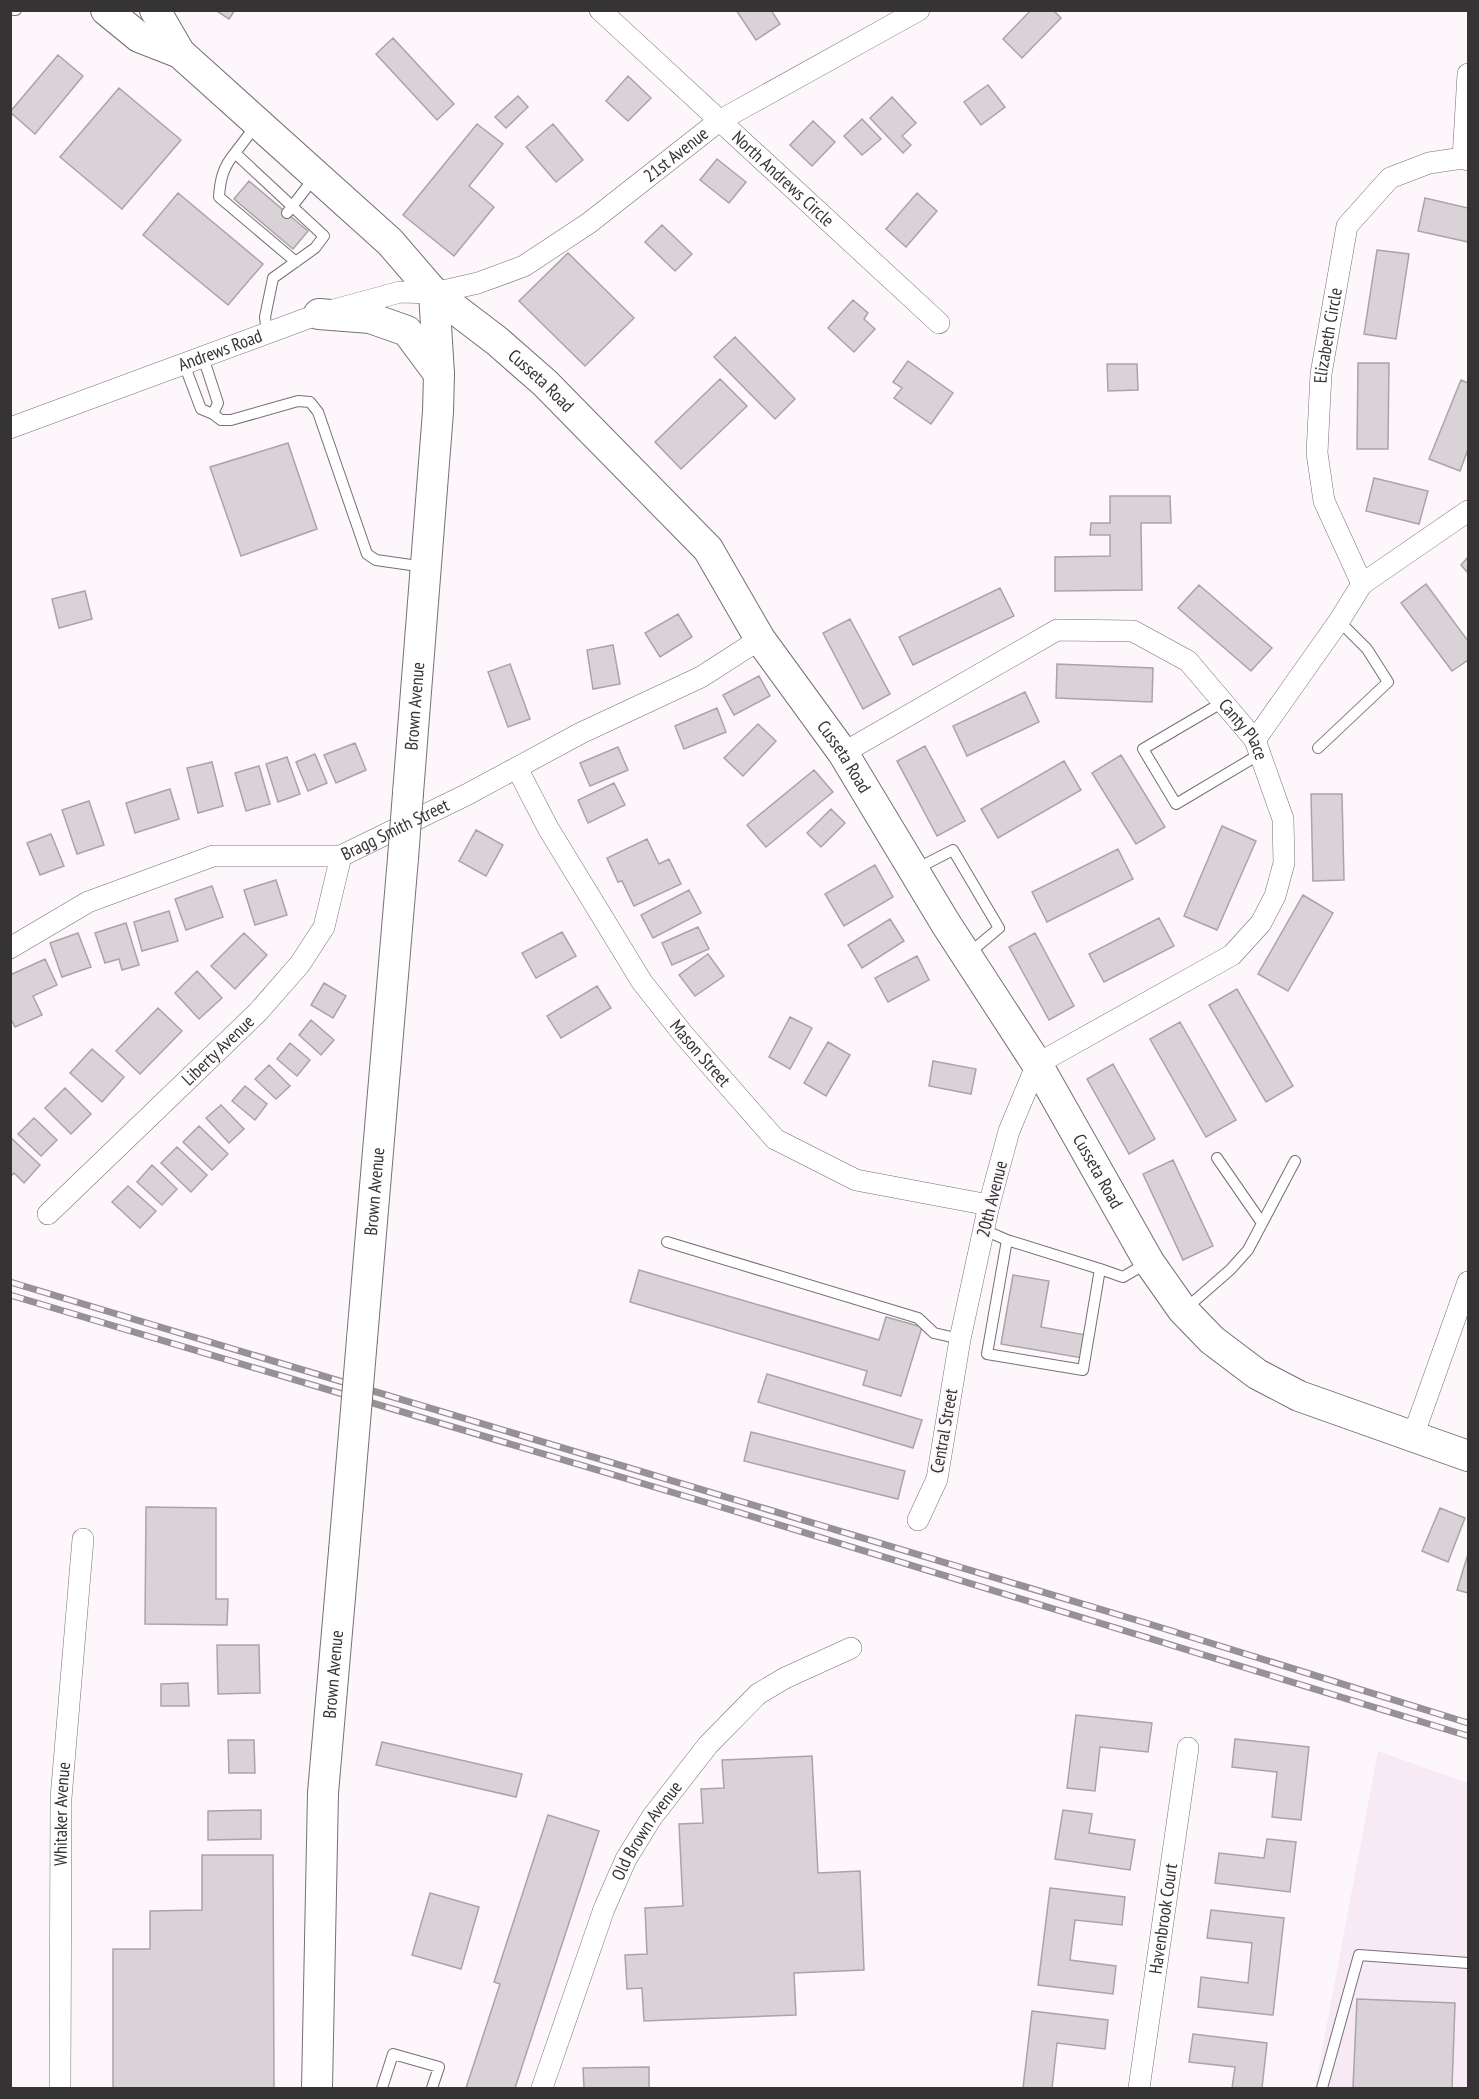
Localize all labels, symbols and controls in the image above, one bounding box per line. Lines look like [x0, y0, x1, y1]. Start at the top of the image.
street label: 21st Avenue [639, 122, 713, 187]
street label: North Andrews Circle [727, 126, 839, 232]
street label: Elizabeth Circle [1309, 286, 1347, 384]
street label: Andrews Road [175, 324, 265, 376]
street label: Cusseta Road [503, 344, 579, 417]
street label: Brown Avenue [399, 661, 429, 751]
street label: Canty Place [1214, 694, 1273, 763]
street label: Cusseta Road [812, 716, 876, 797]
street label: Bragg Smith Street [337, 793, 453, 865]
street label: Liberty Avenue [177, 1010, 259, 1090]
street label: Mason Street [665, 1015, 736, 1091]
street label: Cusseta Road [1068, 1130, 1128, 1212]
street label: Brown Avenue [359, 1146, 389, 1237]
street label: 20th Avenue [971, 1158, 1012, 1239]
street label: Central Street [925, 1387, 962, 1475]
street label: Brown Avenue [318, 1629, 348, 1720]
street label: Whitaker Avenue [49, 1761, 75, 1866]
street label: Old Brown Avenue [606, 1776, 687, 1884]
street label: Havenbrook Court [1144, 1862, 1182, 1976]

